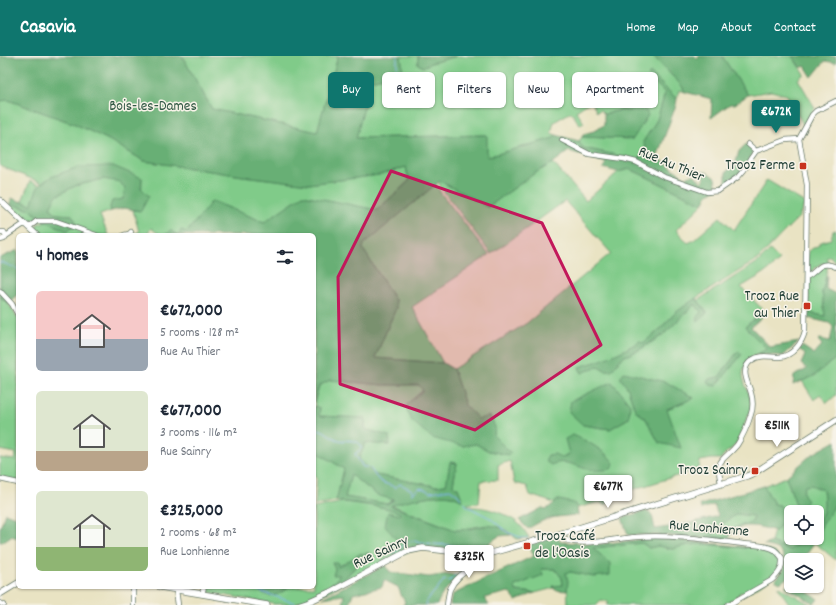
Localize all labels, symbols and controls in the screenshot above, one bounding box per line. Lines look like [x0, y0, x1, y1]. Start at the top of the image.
text: Casavia [20, 15, 76, 42]
text: Home [626, 18, 655, 38]
text: Map [677, 18, 699, 38]
text: About [721, 18, 752, 38]
text: Contact [774, 18, 816, 38]
chip: Buy [328, 72, 374, 108]
chip: Rent [382, 72, 435, 108]
chip: Filters [443, 72, 506, 108]
chip: New [514, 72, 564, 108]
chip: Apartment [572, 72, 658, 108]
park label: Bois-les-Dames [109, 96, 197, 118]
pin: €672K [748, 100, 804, 134]
text: €672K [761, 103, 791, 122]
street label: Rue Au Thier [635, 141, 708, 189]
place label: Trooz Ferme [725, 155, 795, 177]
marker: Trooz Ferme [798, 161, 808, 171]
text: 4 homes [36, 245, 89, 269]
icon: filters [274, 246, 296, 268]
place label: Trooz Rue au Thier [745, 286, 799, 325]
text: €672,000 [160, 300, 223, 324]
marker: Trooz Rue au Thier [802, 301, 812, 311]
icon: home [68, 307, 116, 355]
text: 5 rooms · 128 m² [160, 324, 239, 343]
text: Rue Au Thier [160, 343, 220, 362]
text: €677,000 [160, 400, 222, 424]
icon: home [68, 407, 116, 455]
pin: €511K [749, 414, 805, 448]
text: €511K [765, 417, 789, 436]
text: 3 rooms · 116 m² [160, 424, 237, 443]
text: Rue Sainry [160, 443, 211, 462]
place label: Trooz Sainry [678, 460, 748, 482]
marker: Trooz Sainry [750, 466, 760, 476]
pin: €677K [580, 475, 636, 509]
text: €677K [593, 478, 623, 497]
text: €325,000 [160, 500, 223, 524]
map controls [784, 505, 824, 593]
button: locate [784, 505, 824, 545]
icon: home [68, 507, 116, 555]
street label: Rue Lonhienne [668, 515, 750, 543]
text: 2 rooms · 68 m² [160, 524, 237, 543]
place label: Trooz Café de l'Oasis [535, 526, 595, 565]
street label: Rue Sainry [350, 530, 413, 575]
marker: Trooz Café de l'Oasis [522, 541, 532, 551]
text: Rue Lonhienne [160, 543, 230, 562]
pin: €325K [441, 545, 497, 579]
text: €325K [454, 548, 484, 567]
button: layers [784, 553, 824, 593]

